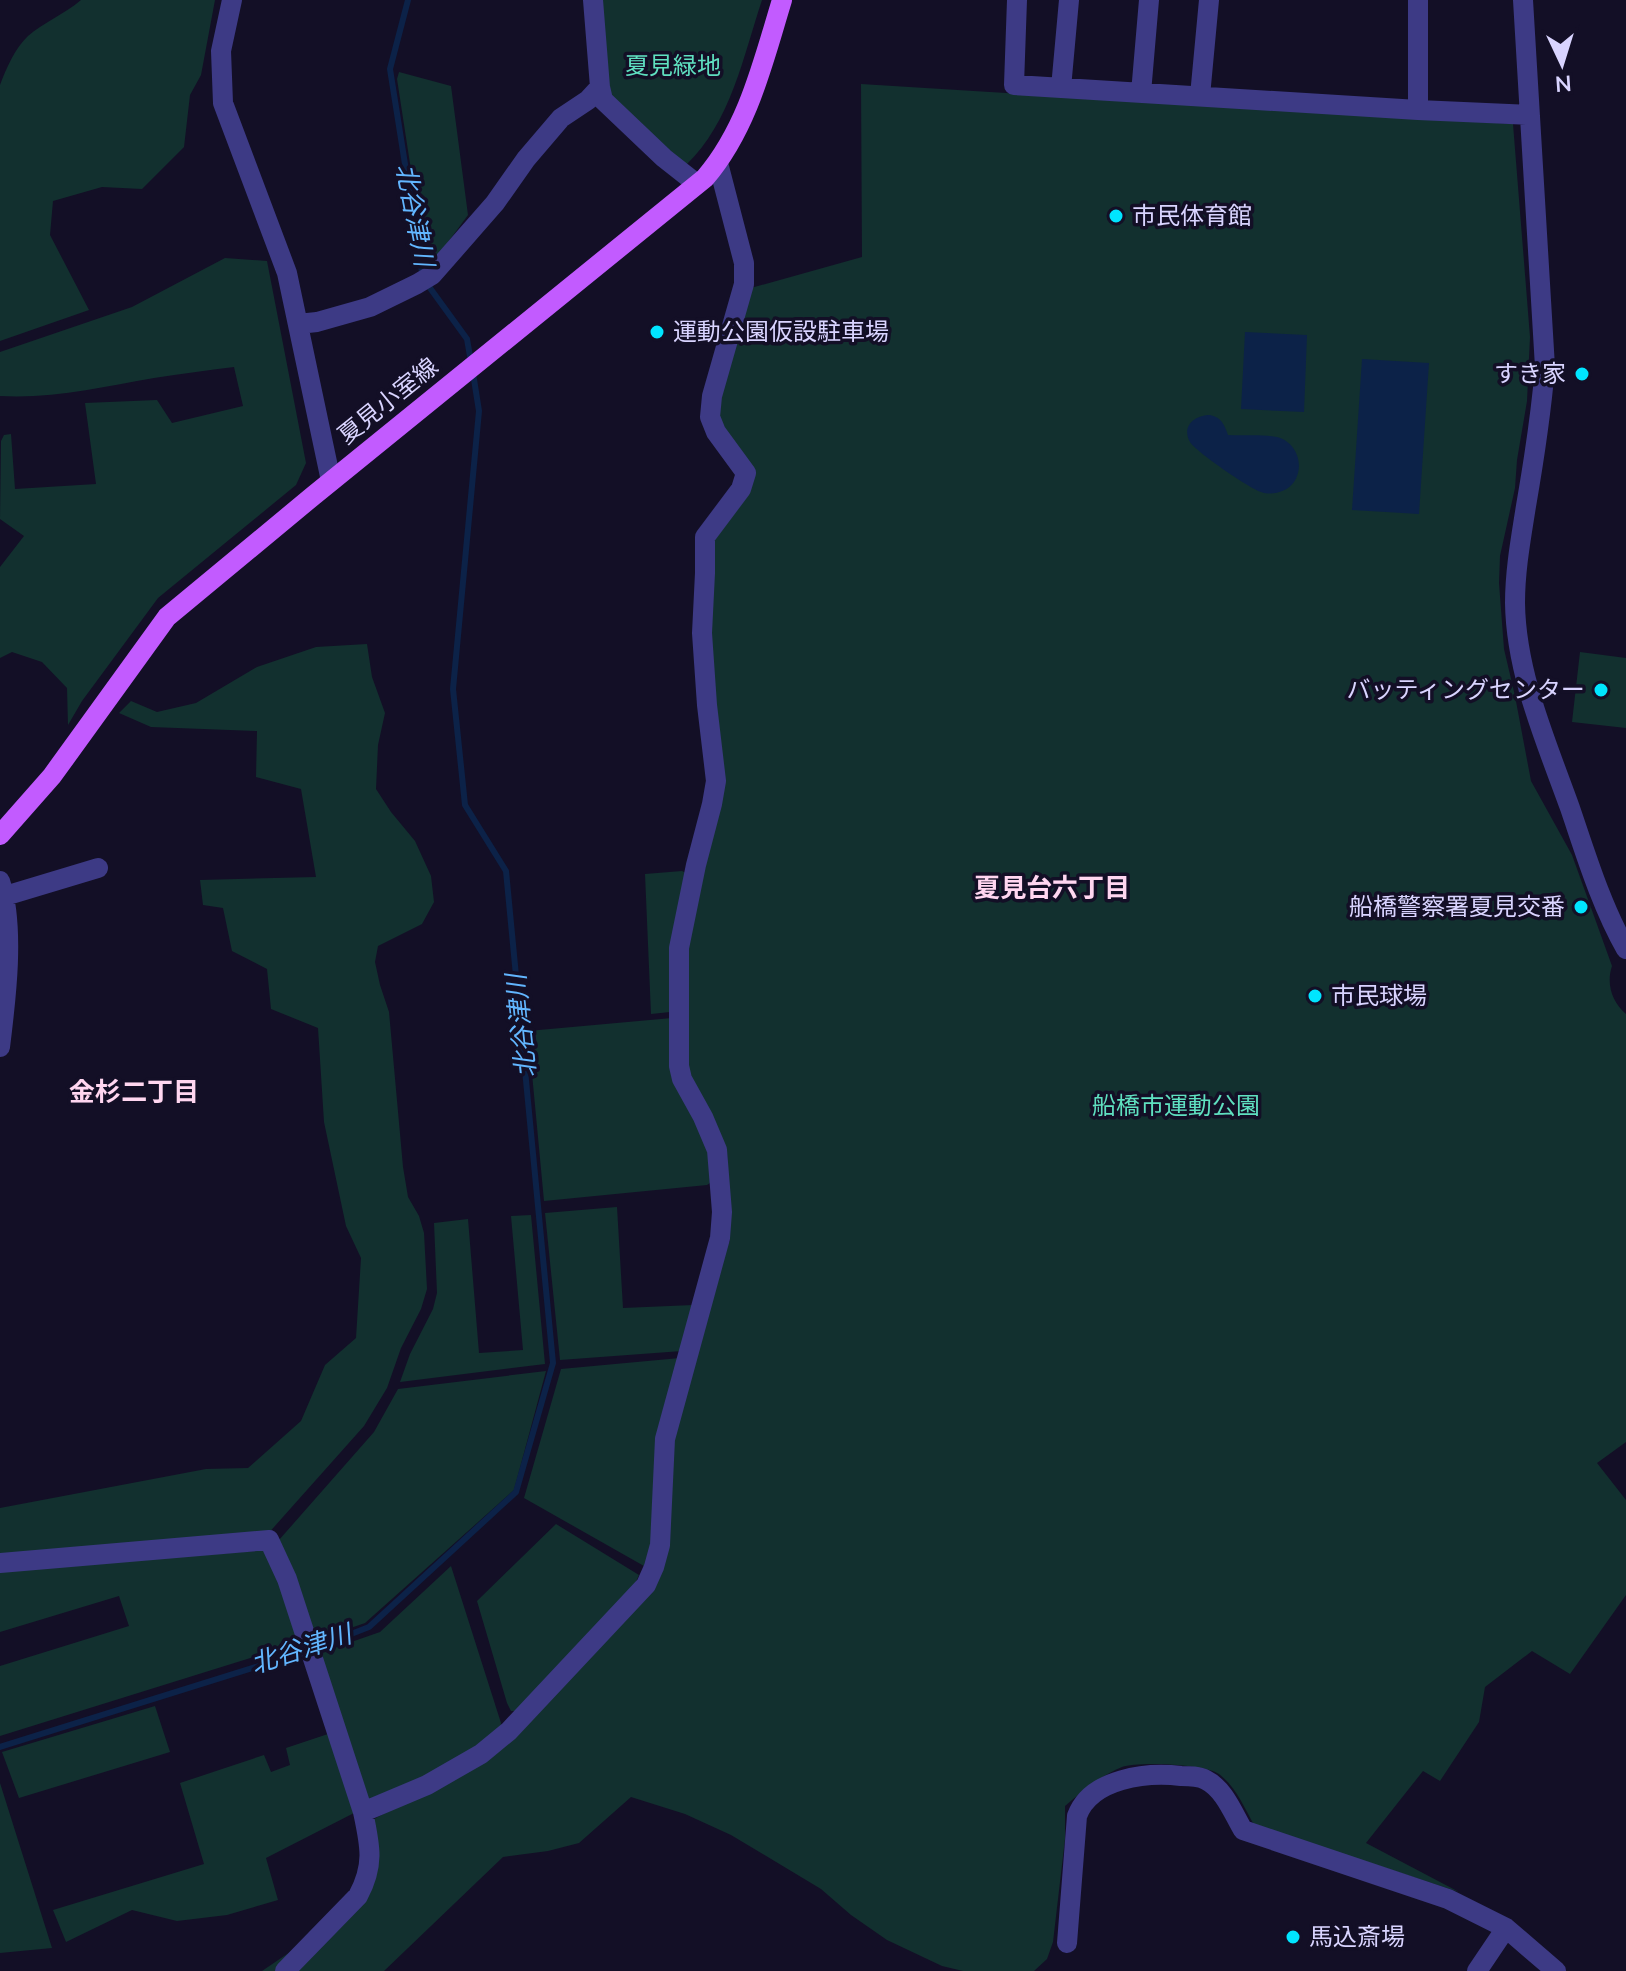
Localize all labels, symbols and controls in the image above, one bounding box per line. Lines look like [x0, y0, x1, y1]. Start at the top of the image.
north arrow [1522, 24, 1602, 104]
park label: 夏見緑地 [625, 50, 721, 82]
text: N [1554, 67, 1573, 98]
water label: 北谷津川 [387, 161, 442, 272]
place label: 市民体育館 [1132, 200, 1252, 232]
marker: 市民体育館 [1107, 207, 1125, 225]
place label: 運動公園仮設駐車場 [673, 316, 889, 348]
marker: 運動公園仮設駐車場 [648, 323, 666, 341]
street label: 夏見小室線 [331, 351, 445, 451]
place label: すき家 [1494, 358, 1566, 390]
marker: すき家 [1573, 365, 1591, 383]
place label: バッティングセンター [1346, 674, 1585, 706]
marker: バッティングセンター [1592, 681, 1610, 699]
district label: 夏見台六丁目 [974, 871, 1130, 906]
place label: 船橋警察署夏見交番 [1349, 891, 1565, 923]
marker: 船橋警察署夏見交番 [1572, 898, 1590, 916]
water label: 北谷津川 [498, 969, 544, 1079]
place label: 市民球場 [1331, 980, 1427, 1012]
marker: 市民球場 [1306, 987, 1324, 1005]
district label: 金杉二丁目 [69, 1075, 199, 1110]
park label: 船橋市運動公園 [1092, 1090, 1260, 1122]
water label: 北谷津川 [246, 1616, 359, 1682]
place label: 馬込斎場 [1309, 1921, 1405, 1953]
marker: 馬込斎場 [1284, 1928, 1302, 1946]

